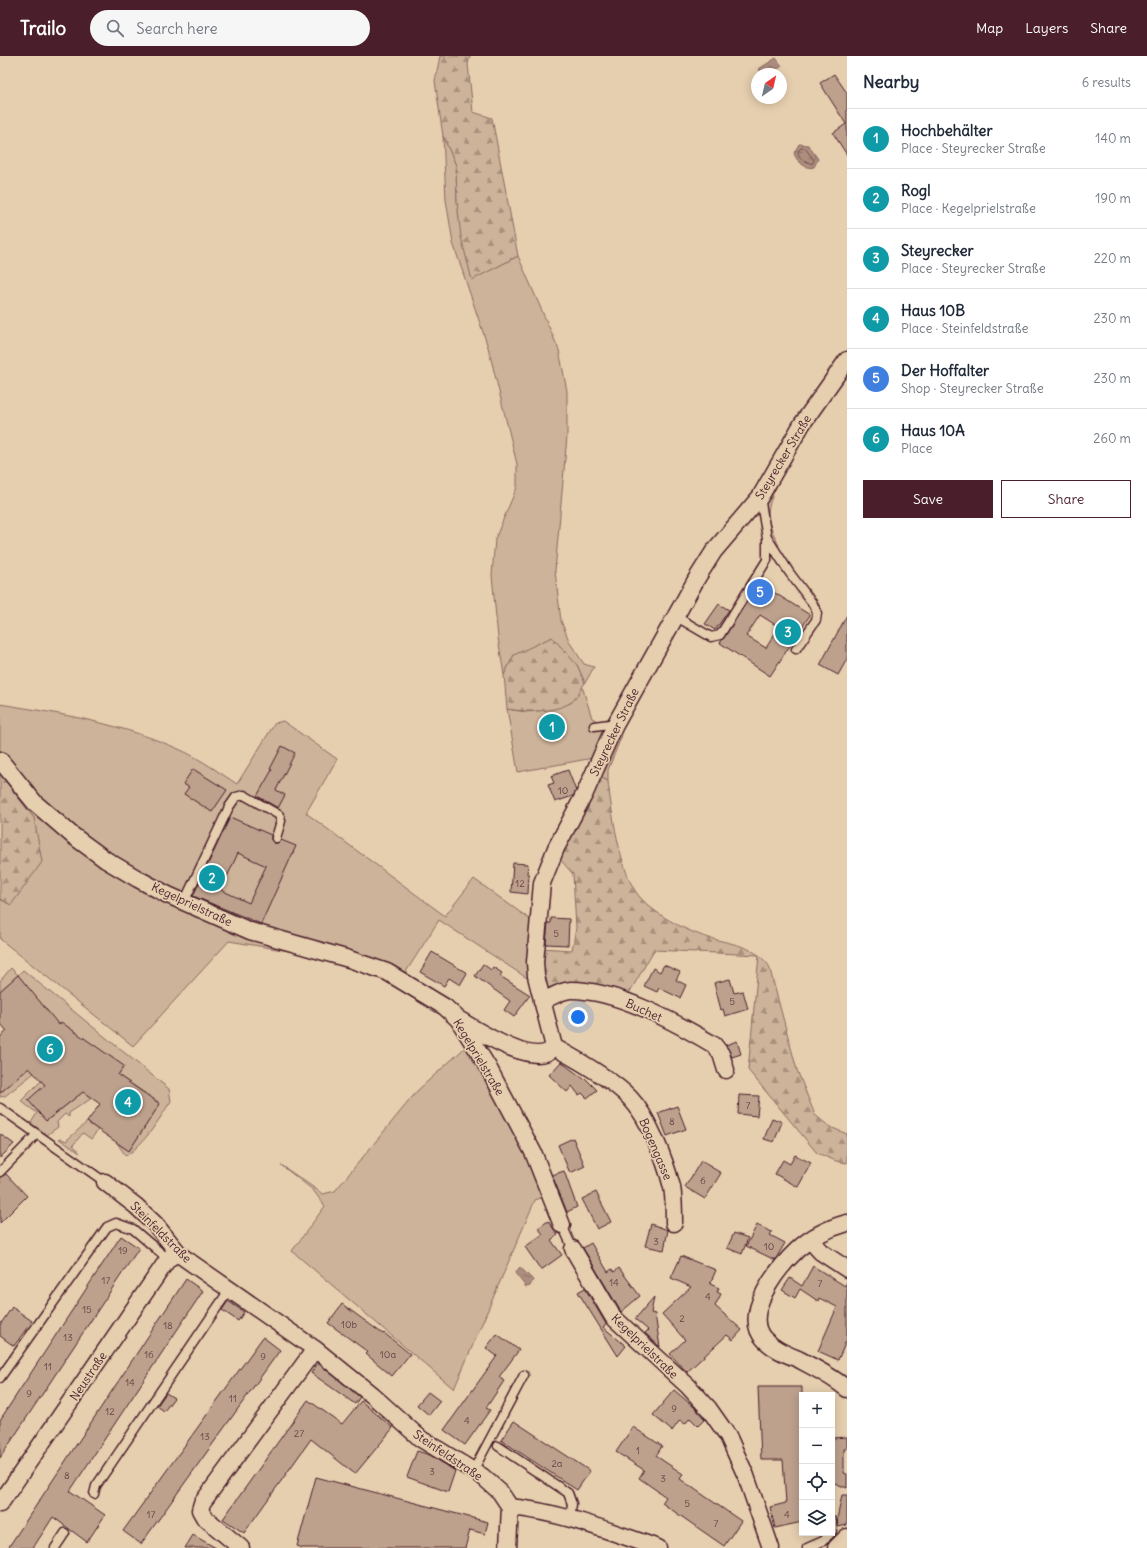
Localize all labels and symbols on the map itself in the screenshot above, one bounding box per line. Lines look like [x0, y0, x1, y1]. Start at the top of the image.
north arrow [751, 68, 787, 104]
street label: Steyrecker Straße [752, 412, 814, 502]
pin: 5 [747, 577, 773, 607]
pin: 3 [775, 617, 801, 647]
street label: Steyrecker Straße [586, 685, 642, 779]
pin: 1 [539, 712, 565, 742]
house number: 10 [558, 784, 568, 797]
pin: 2 [199, 863, 225, 893]
house number: 12 [515, 877, 525, 890]
street label: Kegelprielstraße [149, 879, 235, 929]
house number: 5 [553, 927, 559, 940]
street label: Buchet [623, 995, 665, 1025]
house number: 5 [729, 995, 735, 1008]
your location [568, 1007, 588, 1027]
street label: Kegelprielstraße [450, 1016, 508, 1098]
pin: 6 [37, 1034, 63, 1064]
pin: 4 [115, 1087, 141, 1117]
house number: 7 [746, 1099, 751, 1112]
house number: 8 [669, 1115, 675, 1128]
street label: Bogengasse [636, 1116, 676, 1182]
house number: 6 [700, 1174, 706, 1187]
street label: Steinfeldstraße [127, 1198, 195, 1266]
house number: 3 [653, 1235, 659, 1248]
house number: 10 [764, 1240, 774, 1253]
house number: 19 [118, 1244, 128, 1257]
house number: 17 [102, 1274, 111, 1287]
house number: 14 [609, 1276, 619, 1289]
house number: 7 [818, 1277, 823, 1290]
house number: 4 [705, 1290, 711, 1303]
house number: 15 [82, 1303, 92, 1316]
street label: Kegelprielstraße [608, 1310, 682, 1382]
house number: 2 [679, 1312, 685, 1325]
house number: 10b [341, 1318, 358, 1331]
house number: 18 [163, 1319, 173, 1332]
house number: 13 [63, 1331, 73, 1344]
house number: 16 [144, 1348, 154, 1361]
house number: 10a [380, 1348, 396, 1361]
street label: Neustraße [66, 1349, 110, 1403]
house number: 9 [260, 1350, 266, 1363]
house number: 11 [44, 1360, 52, 1373]
house number: 14 [125, 1376, 135, 1389]
house number: 9 [26, 1387, 32, 1400]
house number: 11 [229, 1392, 237, 1405]
house number: 9 [671, 1402, 677, 1415]
house number: 12 [105, 1405, 115, 1418]
house number: 4 [464, 1414, 470, 1427]
street label: Steinfeldstraße [410, 1426, 486, 1484]
house number: 27 [294, 1427, 304, 1440]
house number: 13 [200, 1430, 210, 1443]
house number: 1 [636, 1444, 640, 1457]
house number: 2a [551, 1457, 563, 1470]
house number: 3 [429, 1465, 435, 1478]
house number: 8 [64, 1469, 70, 1482]
house number: 3 [660, 1472, 666, 1485]
house number: 5 [684, 1497, 690, 1510]
house number: 17 [147, 1508, 156, 1521]
house number: 4 [784, 1508, 790, 1521]
house number: 7 [714, 1517, 719, 1530]

